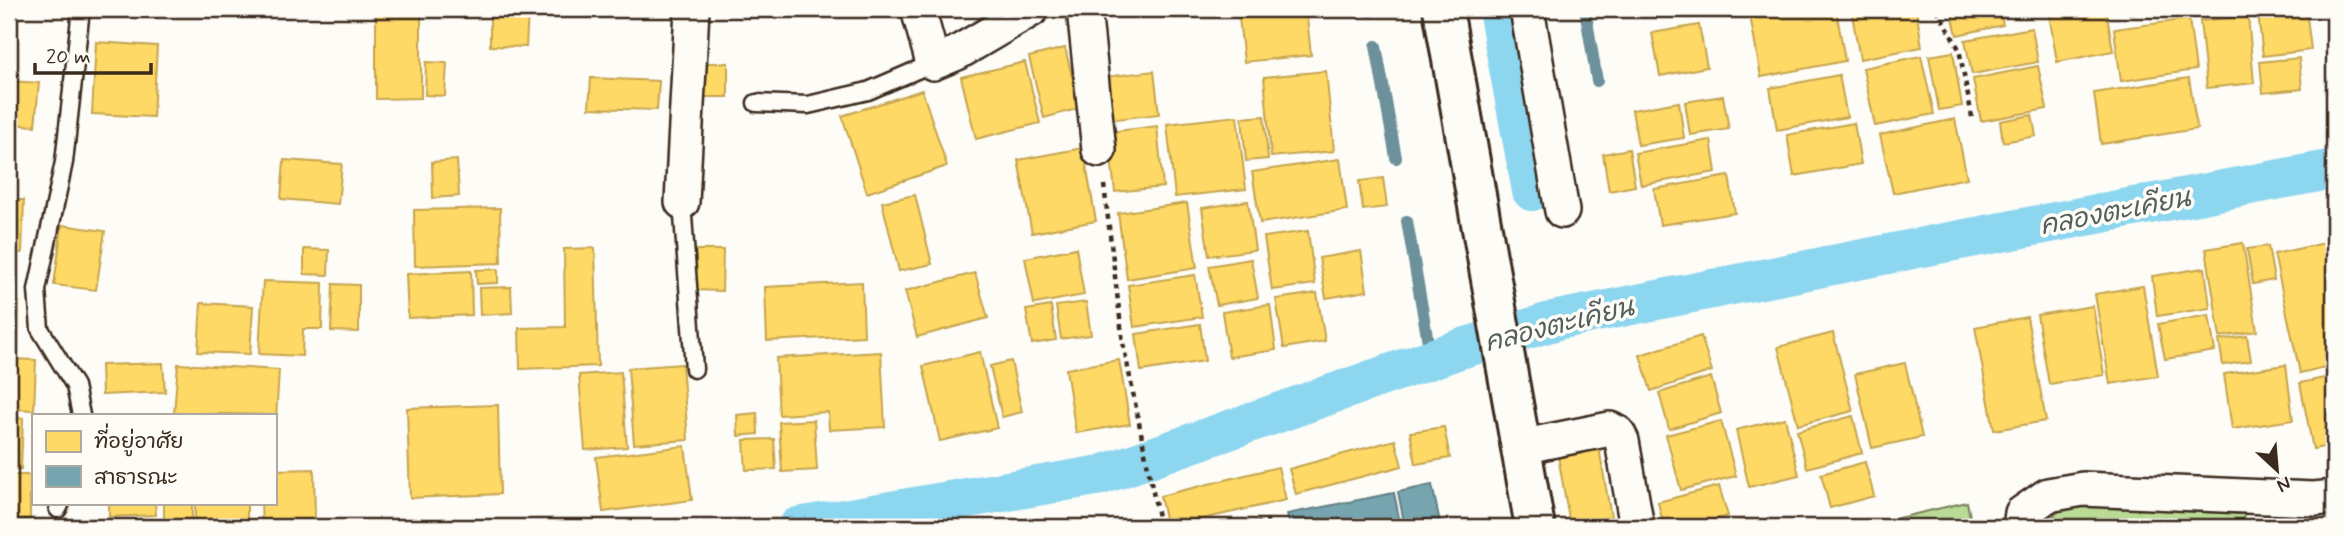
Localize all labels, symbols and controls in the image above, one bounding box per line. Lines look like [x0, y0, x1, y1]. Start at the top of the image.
scale bar [35, 32, 150, 76]
text: 20 m [46, 43, 91, 71]
water label: คลองตะเคียน [2037, 180, 2195, 244]
water label: คลองตะเคียน [1481, 290, 1639, 361]
legend [32, 414, 276, 504]
text: ที่อยู่อาศัย [94, 423, 184, 457]
north arrow [2242, 434, 2312, 504]
text: สาธารณะ [94, 464, 178, 492]
text: N [2273, 470, 2295, 498]

